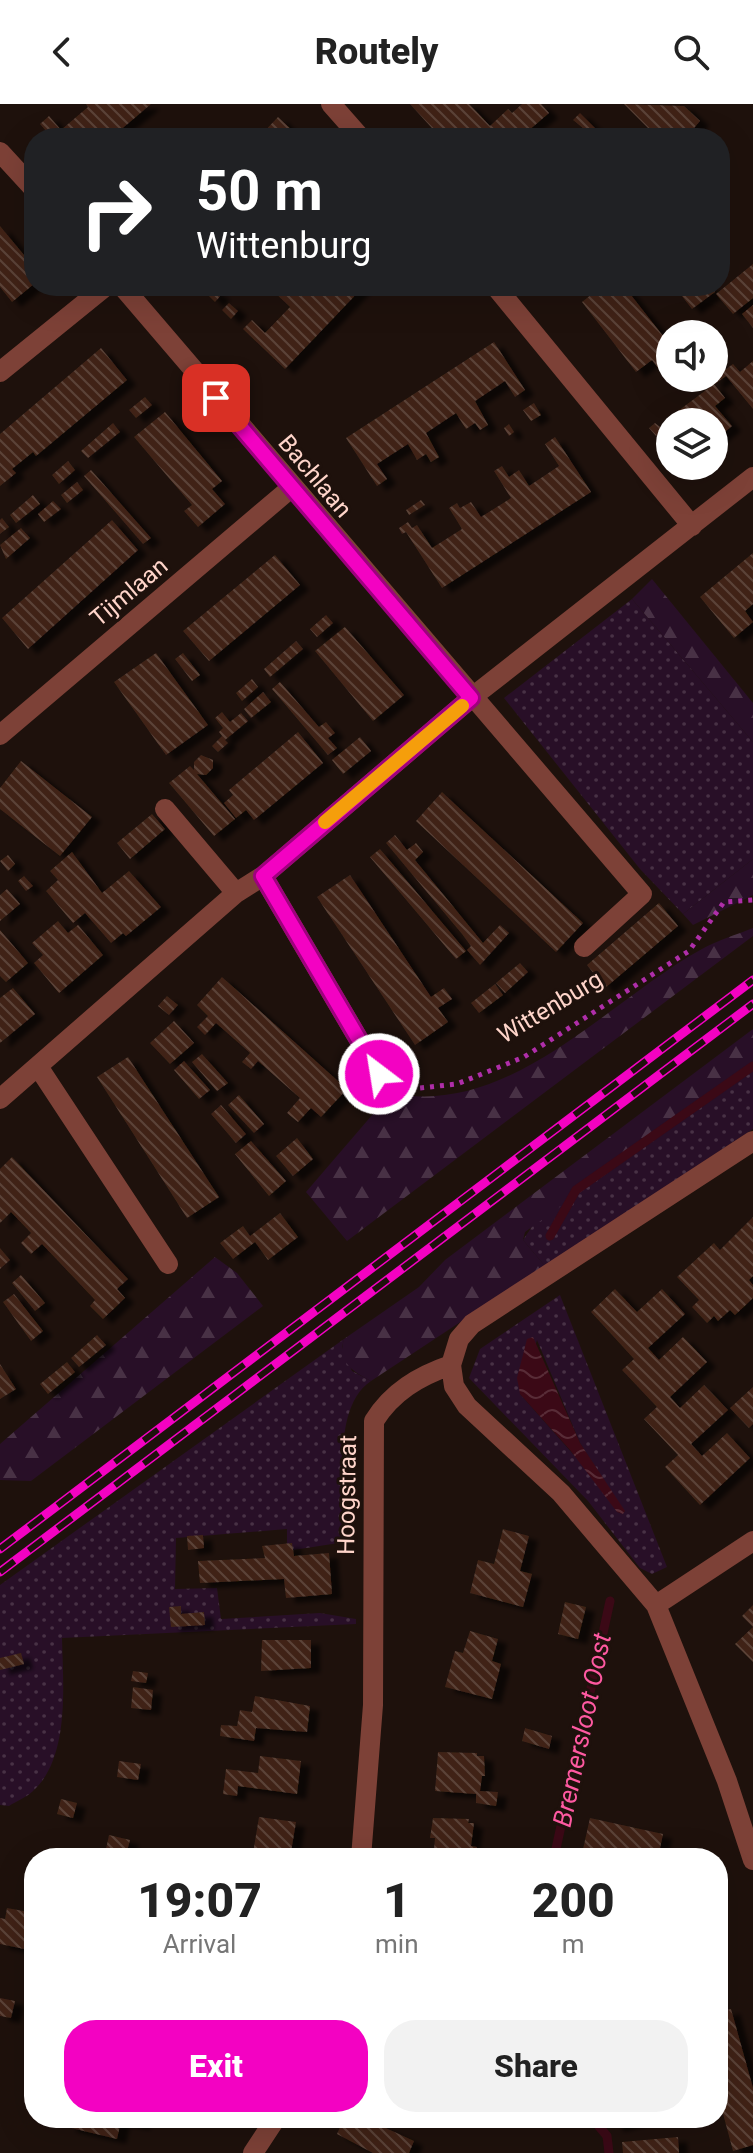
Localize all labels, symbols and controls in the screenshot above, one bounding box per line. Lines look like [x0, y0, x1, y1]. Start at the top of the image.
icon: back [40, 30, 84, 74]
icon: search [669, 30, 713, 74]
text: Routely [315, 31, 438, 73]
text: 50 m [196, 158, 323, 224]
icon: right [64, 160, 168, 264]
text: Wittenburg [196, 225, 371, 267]
map controls [656, 320, 728, 480]
button: sound [656, 320, 728, 392]
pin [182, 364, 250, 432]
icon: arrive [194, 376, 238, 420]
button: layers [656, 408, 728, 480]
street label: Bachlaan [272, 429, 358, 523]
street label: Tijmlaan [85, 552, 173, 632]
street label: Wittenburg [493, 965, 607, 1049]
position arrow [337, 1032, 421, 1116]
street label: Hoogstraat [332, 1435, 362, 1555]
water label: Bremersloot Oost [547, 1630, 617, 1829]
text: 19:07 [137, 1872, 262, 1929]
text: 1 [383, 1872, 411, 1929]
text: 200 [532, 1872, 615, 1929]
text: Arrival [163, 1929, 236, 1959]
text: min [375, 1929, 419, 1959]
text: m [562, 1929, 585, 1959]
button: Exit [64, 2020, 368, 2112]
button: Share [384, 2020, 688, 2112]

